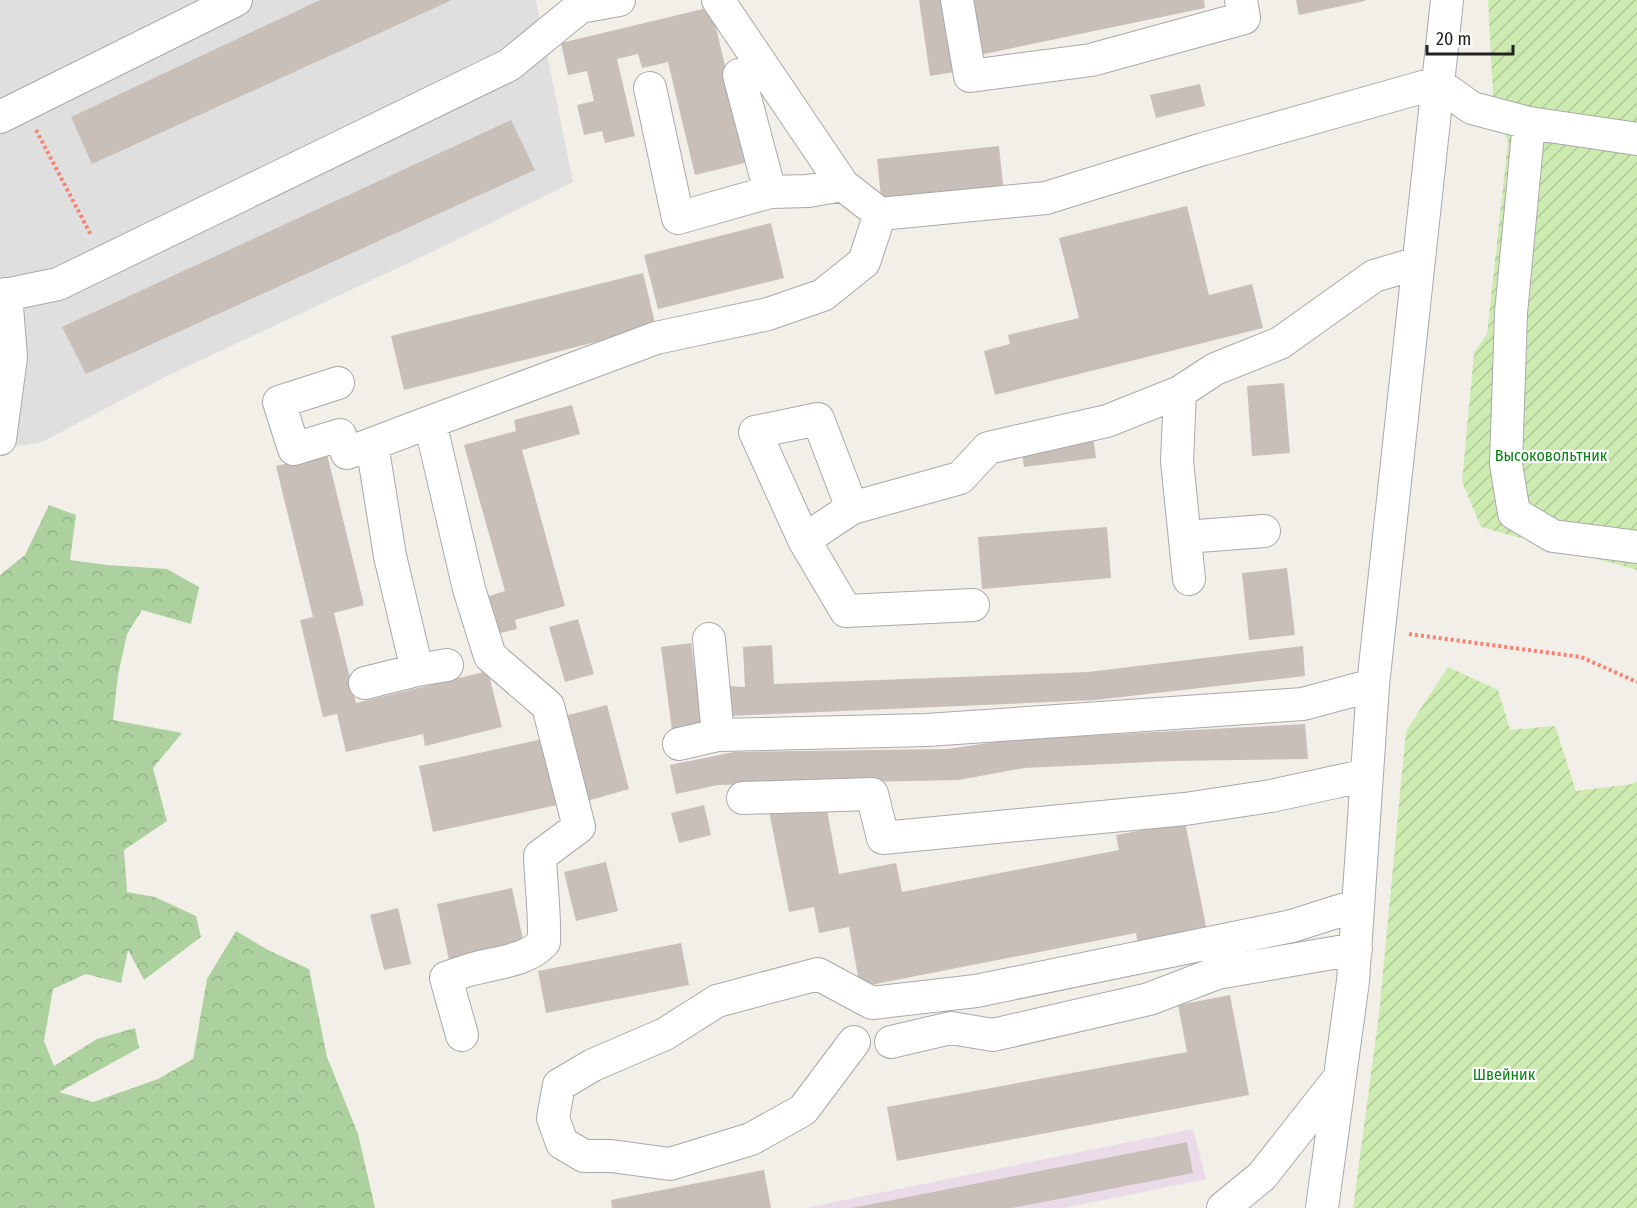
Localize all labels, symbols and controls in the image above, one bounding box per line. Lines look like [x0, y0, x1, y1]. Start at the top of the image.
scale bar [1427, 18, 1512, 56]
text: 20 m [1436, 28, 1471, 50]
park label: Высоковольтник [1495, 446, 1608, 465]
park label: Швейник [1473, 1065, 1536, 1084]

